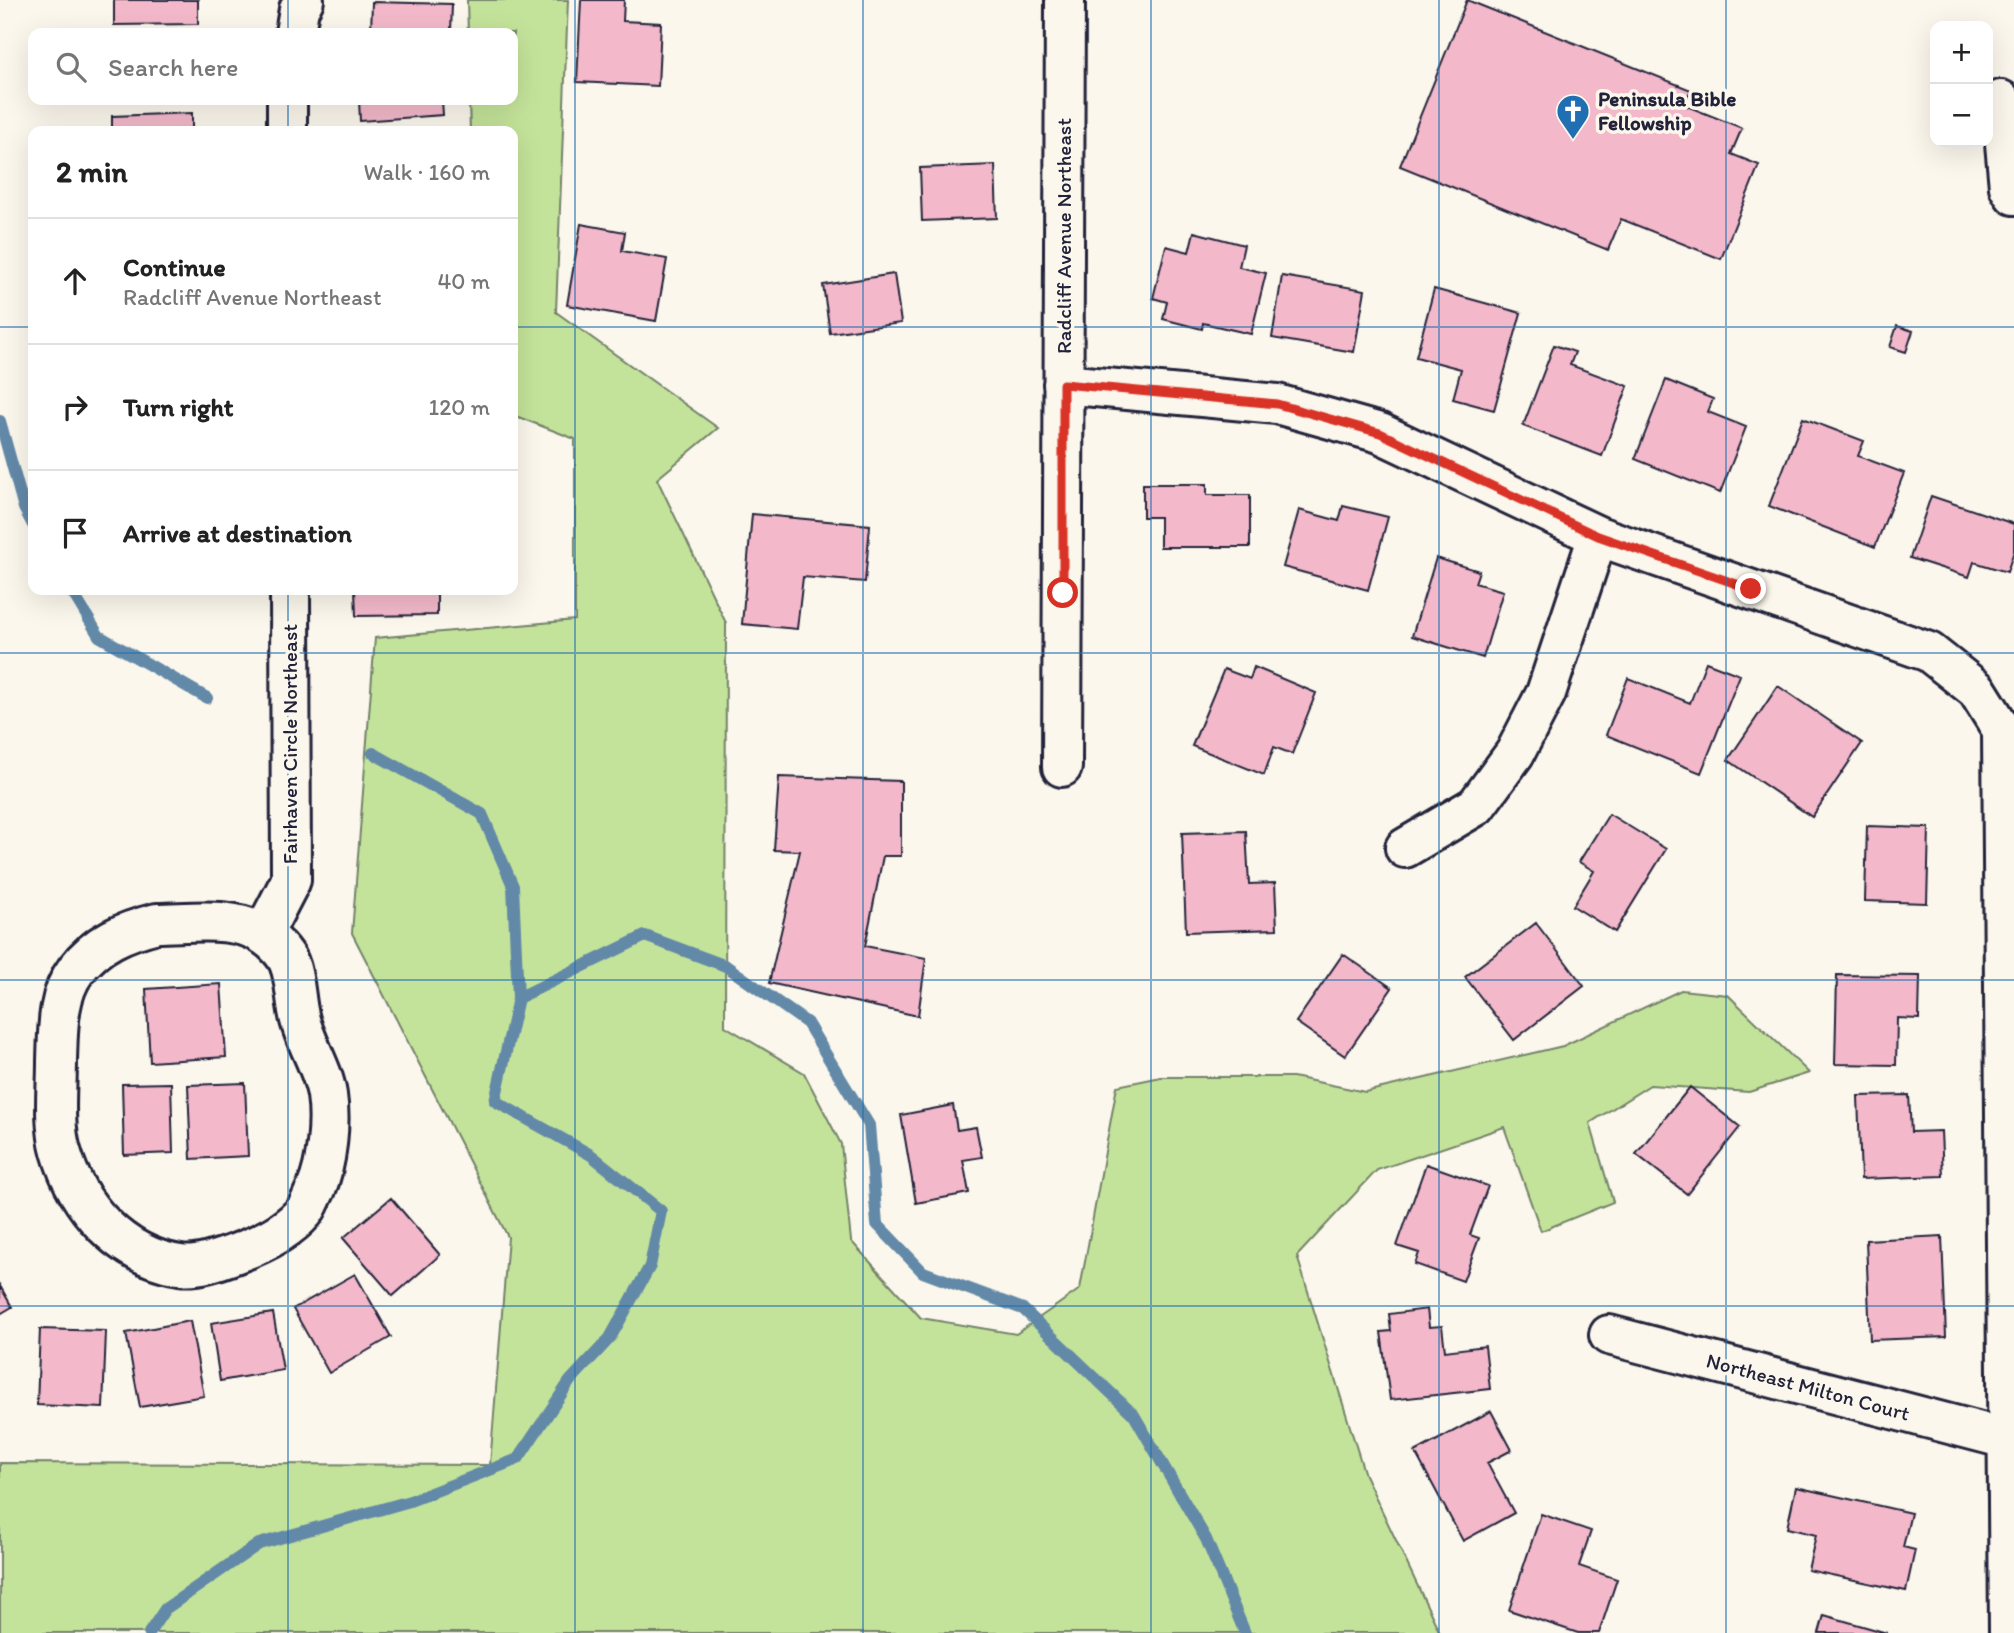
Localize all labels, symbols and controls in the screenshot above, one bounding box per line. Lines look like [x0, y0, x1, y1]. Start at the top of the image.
map controls [1930, 21, 1993, 147]
button: + [1930, 21, 1993, 84]
search box [28, 28, 518, 105]
icon: search [52, 48, 90, 86]
text: Search here [108, 51, 238, 83]
button: − [1930, 84, 1993, 147]
place label: Peninsula Bible Fellowship [1598, 86, 1736, 136]
church icon: Peninsula Bible Fellowship [1554, 92, 1592, 141]
street label: Radcliff Avenue Northeast [1051, 118, 1076, 354]
text: 2 min [56, 153, 127, 190]
text: Walk · 160 m [364, 158, 490, 186]
text: Continue [123, 251, 226, 283]
icon: ahead [56, 262, 94, 300]
text: 40 m [437, 267, 490, 295]
text: Radcliff Avenue Northeast [123, 283, 382, 311]
icon: right [56, 388, 94, 426]
text: Turn right [123, 391, 234, 423]
text: 120 m [429, 393, 490, 421]
icon: arrive [56, 514, 94, 552]
text: Arrive at destination [123, 517, 352, 549]
route end [1735, 573, 1766, 604]
route start [1047, 577, 1078, 608]
street label: Fairhaven Circle Northeast [277, 624, 302, 864]
street label: Northeast Milton Court [1704, 1347, 1913, 1426]

